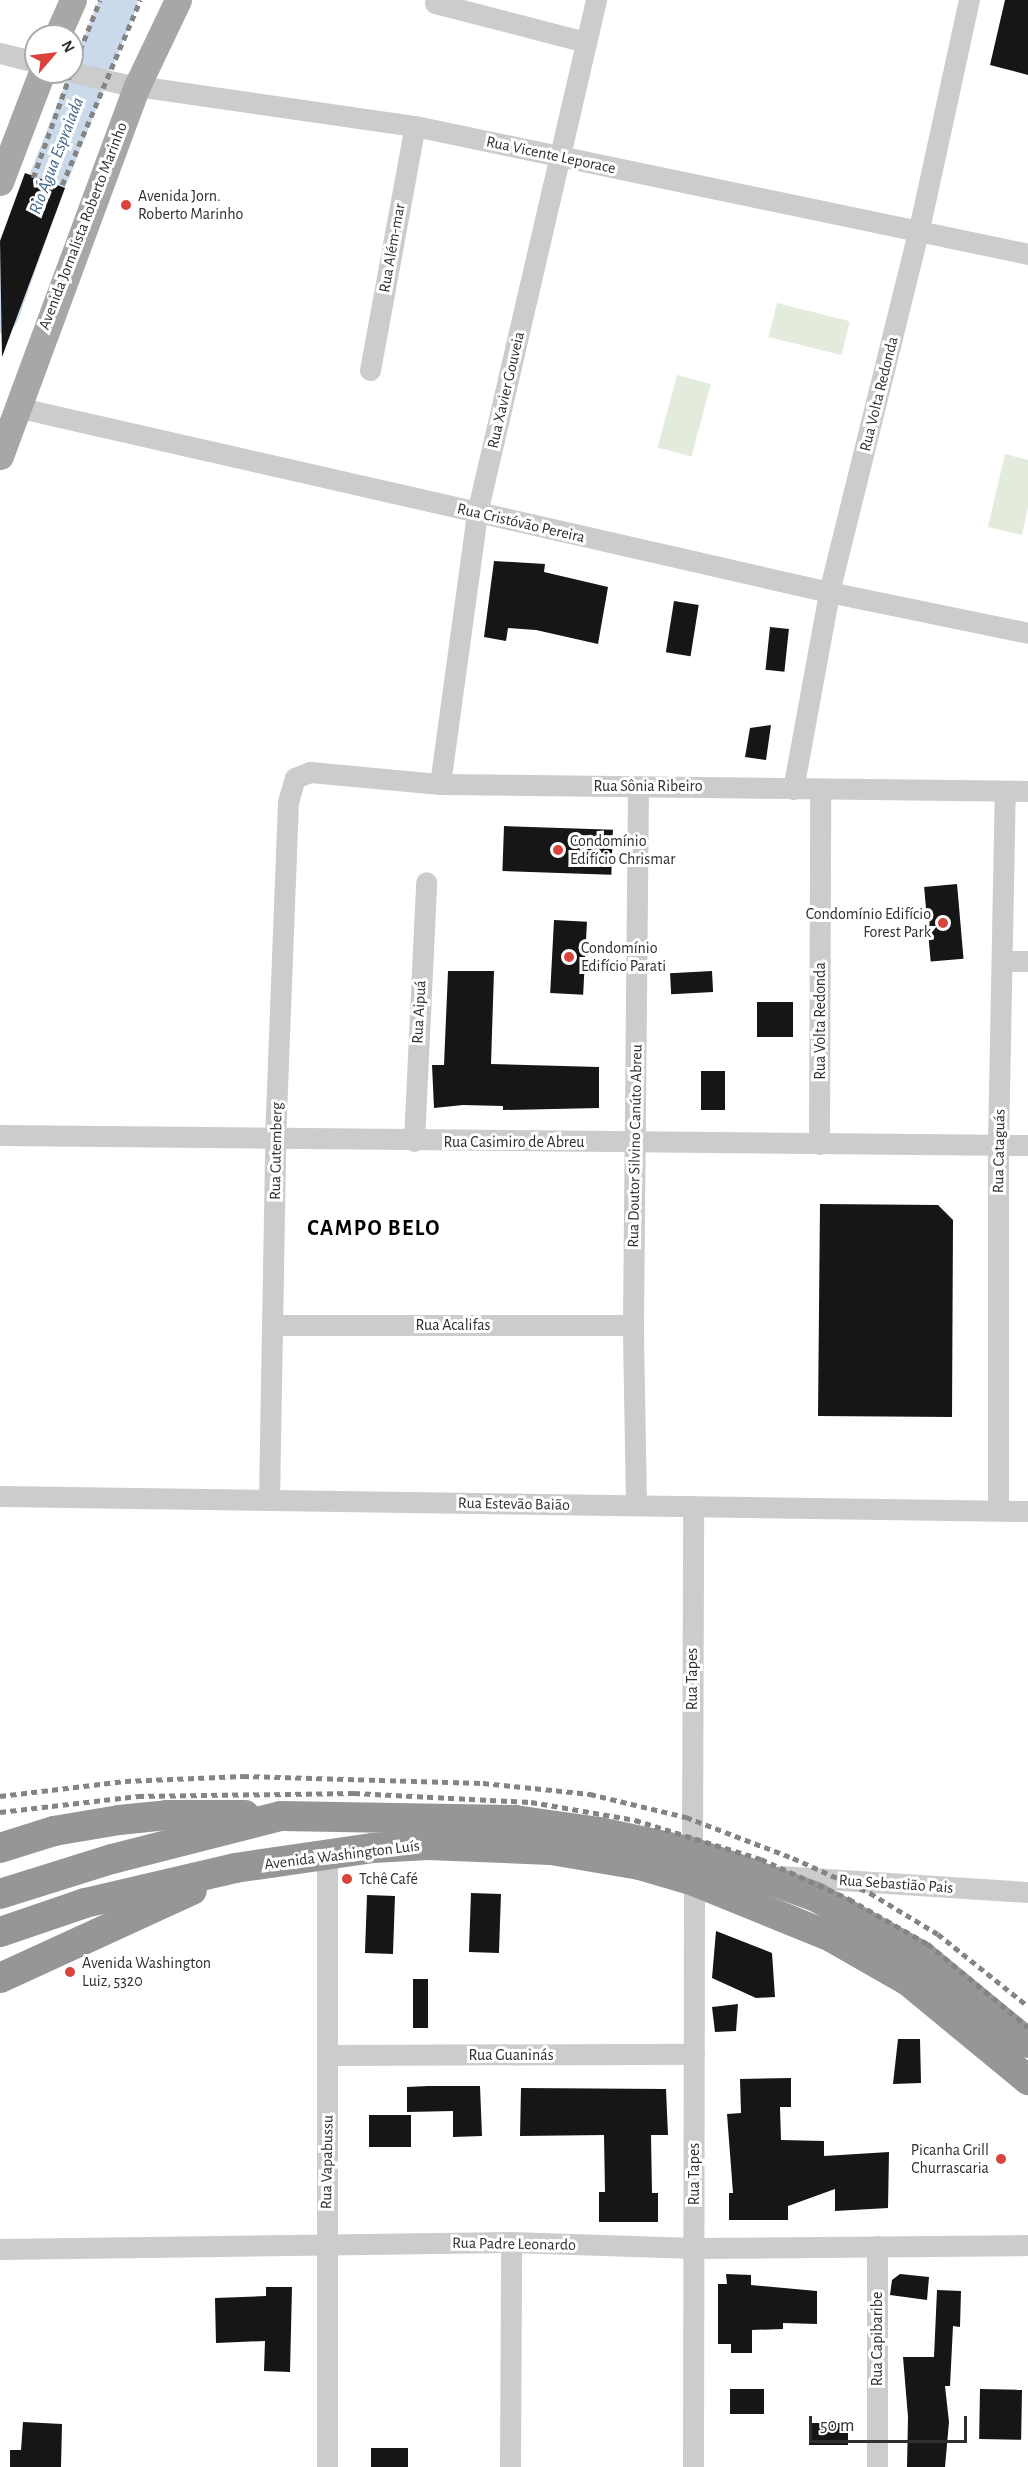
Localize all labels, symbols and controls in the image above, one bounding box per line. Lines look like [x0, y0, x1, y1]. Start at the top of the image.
north arrow [24, 24, 84, 84]
text: N [58, 38, 78, 55]
water label: Rio Água Espraiada [25, 94, 89, 218]
street label: Avenida Jornalista Roberto Marinho [34, 119, 132, 333]
street label: Rua Vicente Leporace [484, 132, 618, 178]
place label: Avenida Jorn. Roberto Marinho [138, 186, 243, 224]
marker: Avenida Jorn. Roberto Marinho [119, 198, 133, 212]
street label: Rua Além-mar [375, 202, 409, 294]
street label: Rua Xavier Gouveia [483, 330, 529, 450]
street label: Rua Volta Redonda [855, 335, 903, 453]
street label: Rua Cristóvão Pereira [455, 499, 587, 547]
street label: Rua Sônia Ribeiro [593, 776, 703, 796]
place label: Condomínio Edifício Chrismar [570, 831, 675, 869]
marker: Condomínio Edifício Chrismar [551, 843, 565, 857]
place label: Condomínio Edifício Forest Park [806, 904, 931, 942]
marker: Condomínio Edifício Forest Park [936, 916, 950, 930]
place label: Condomínio Edifício Parati [581, 938, 666, 976]
marker: Condomínio Edifício Parati [562, 950, 576, 964]
street label: Rua Volta Redonda [810, 962, 830, 1080]
street label: Rua Aipuá [408, 980, 430, 1044]
street label: Rua Doutor Silvino Canúto Abreu [624, 1044, 646, 1248]
street label: Rua Gutemberg [266, 1102, 286, 1200]
street label: Rua Cataguás [989, 1109, 1009, 1193]
street label: Rua Casimiro de Abreu [444, 1132, 584, 1152]
district label: CAMPO BELO [307, 1216, 441, 1242]
street label: Rua Acalifas [416, 1315, 490, 1335]
street label: Rua Estevão Baião [458, 1493, 570, 1515]
street label: Rua Tapes [682, 1648, 702, 1710]
street label: Avenida Washington Luís [263, 1836, 421, 1874]
place label: Tchê Café [359, 1869, 418, 1889]
street label: Rua Sebastião Pais [838, 1870, 954, 1898]
marker: Tchê Café [340, 1872, 354, 1886]
place label: Avenida Washington Luiz, 5320 [82, 1953, 211, 1991]
marker: Avenida Washington Luiz, 5320 [63, 1965, 77, 1979]
street label: Rua Guaninás [468, 2045, 554, 2065]
street label: Rua Vapabussu [317, 2115, 337, 2209]
place label: Picanha Grill Churrascaria [911, 2140, 989, 2178]
street label: Rua Tapes [684, 2143, 704, 2205]
marker: Picanha Grill Churrascaria [994, 2152, 1008, 2166]
street label: Rua Padre Leonardo [452, 2233, 576, 2255]
street label: Rua Capibaribe [867, 2292, 887, 2386]
scale bar [812, 2404, 970, 2442]
text: 50 m [820, 2417, 854, 2435]

